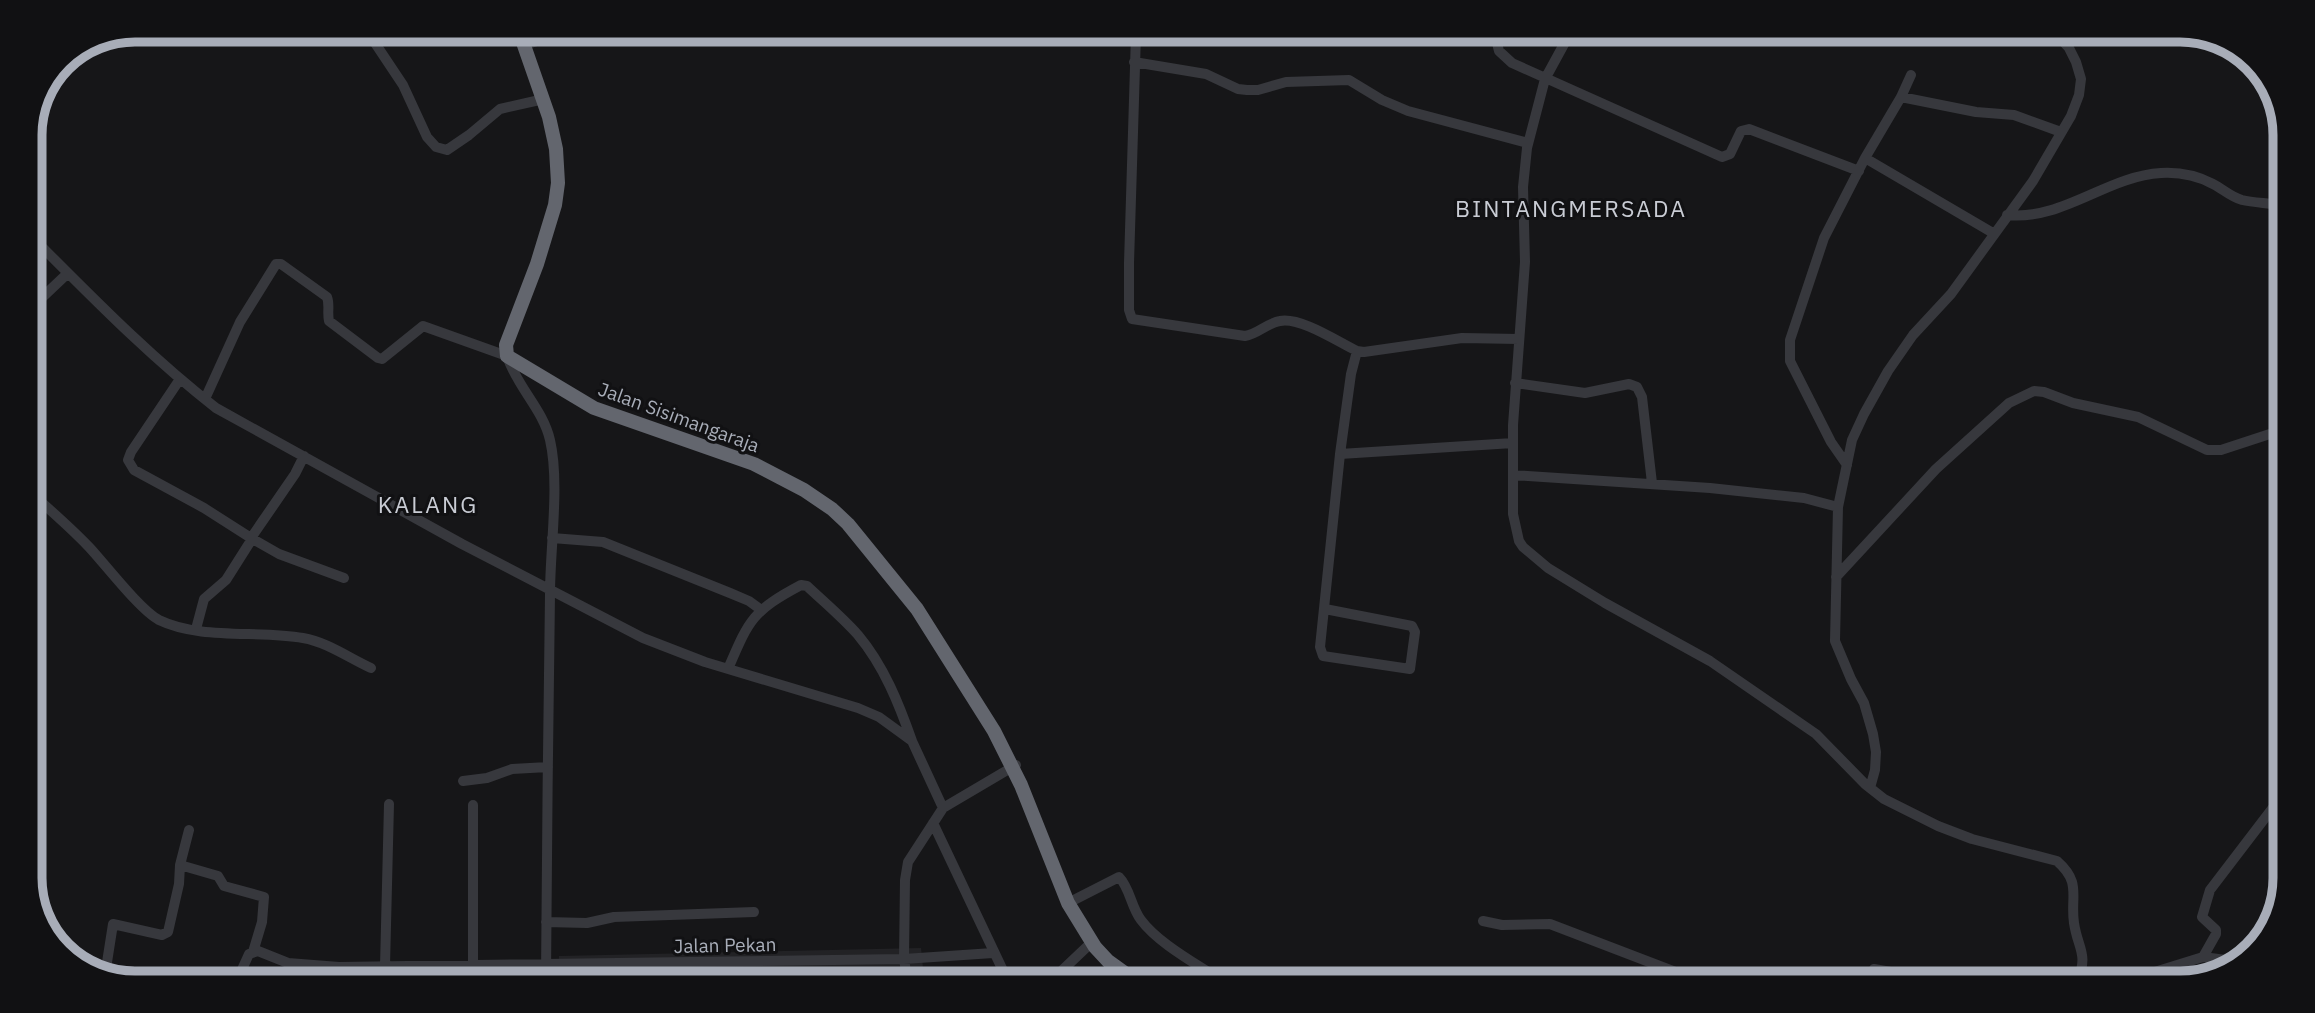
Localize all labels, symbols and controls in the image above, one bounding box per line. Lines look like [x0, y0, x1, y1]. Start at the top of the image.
district label: BINTANGMERSADA [1455, 193, 1687, 223]
street label: Jalan Sisimangaraja [595, 377, 763, 457]
district label: KALANG [378, 489, 478, 519]
street label: Jalan Pekan [673, 932, 777, 958]

